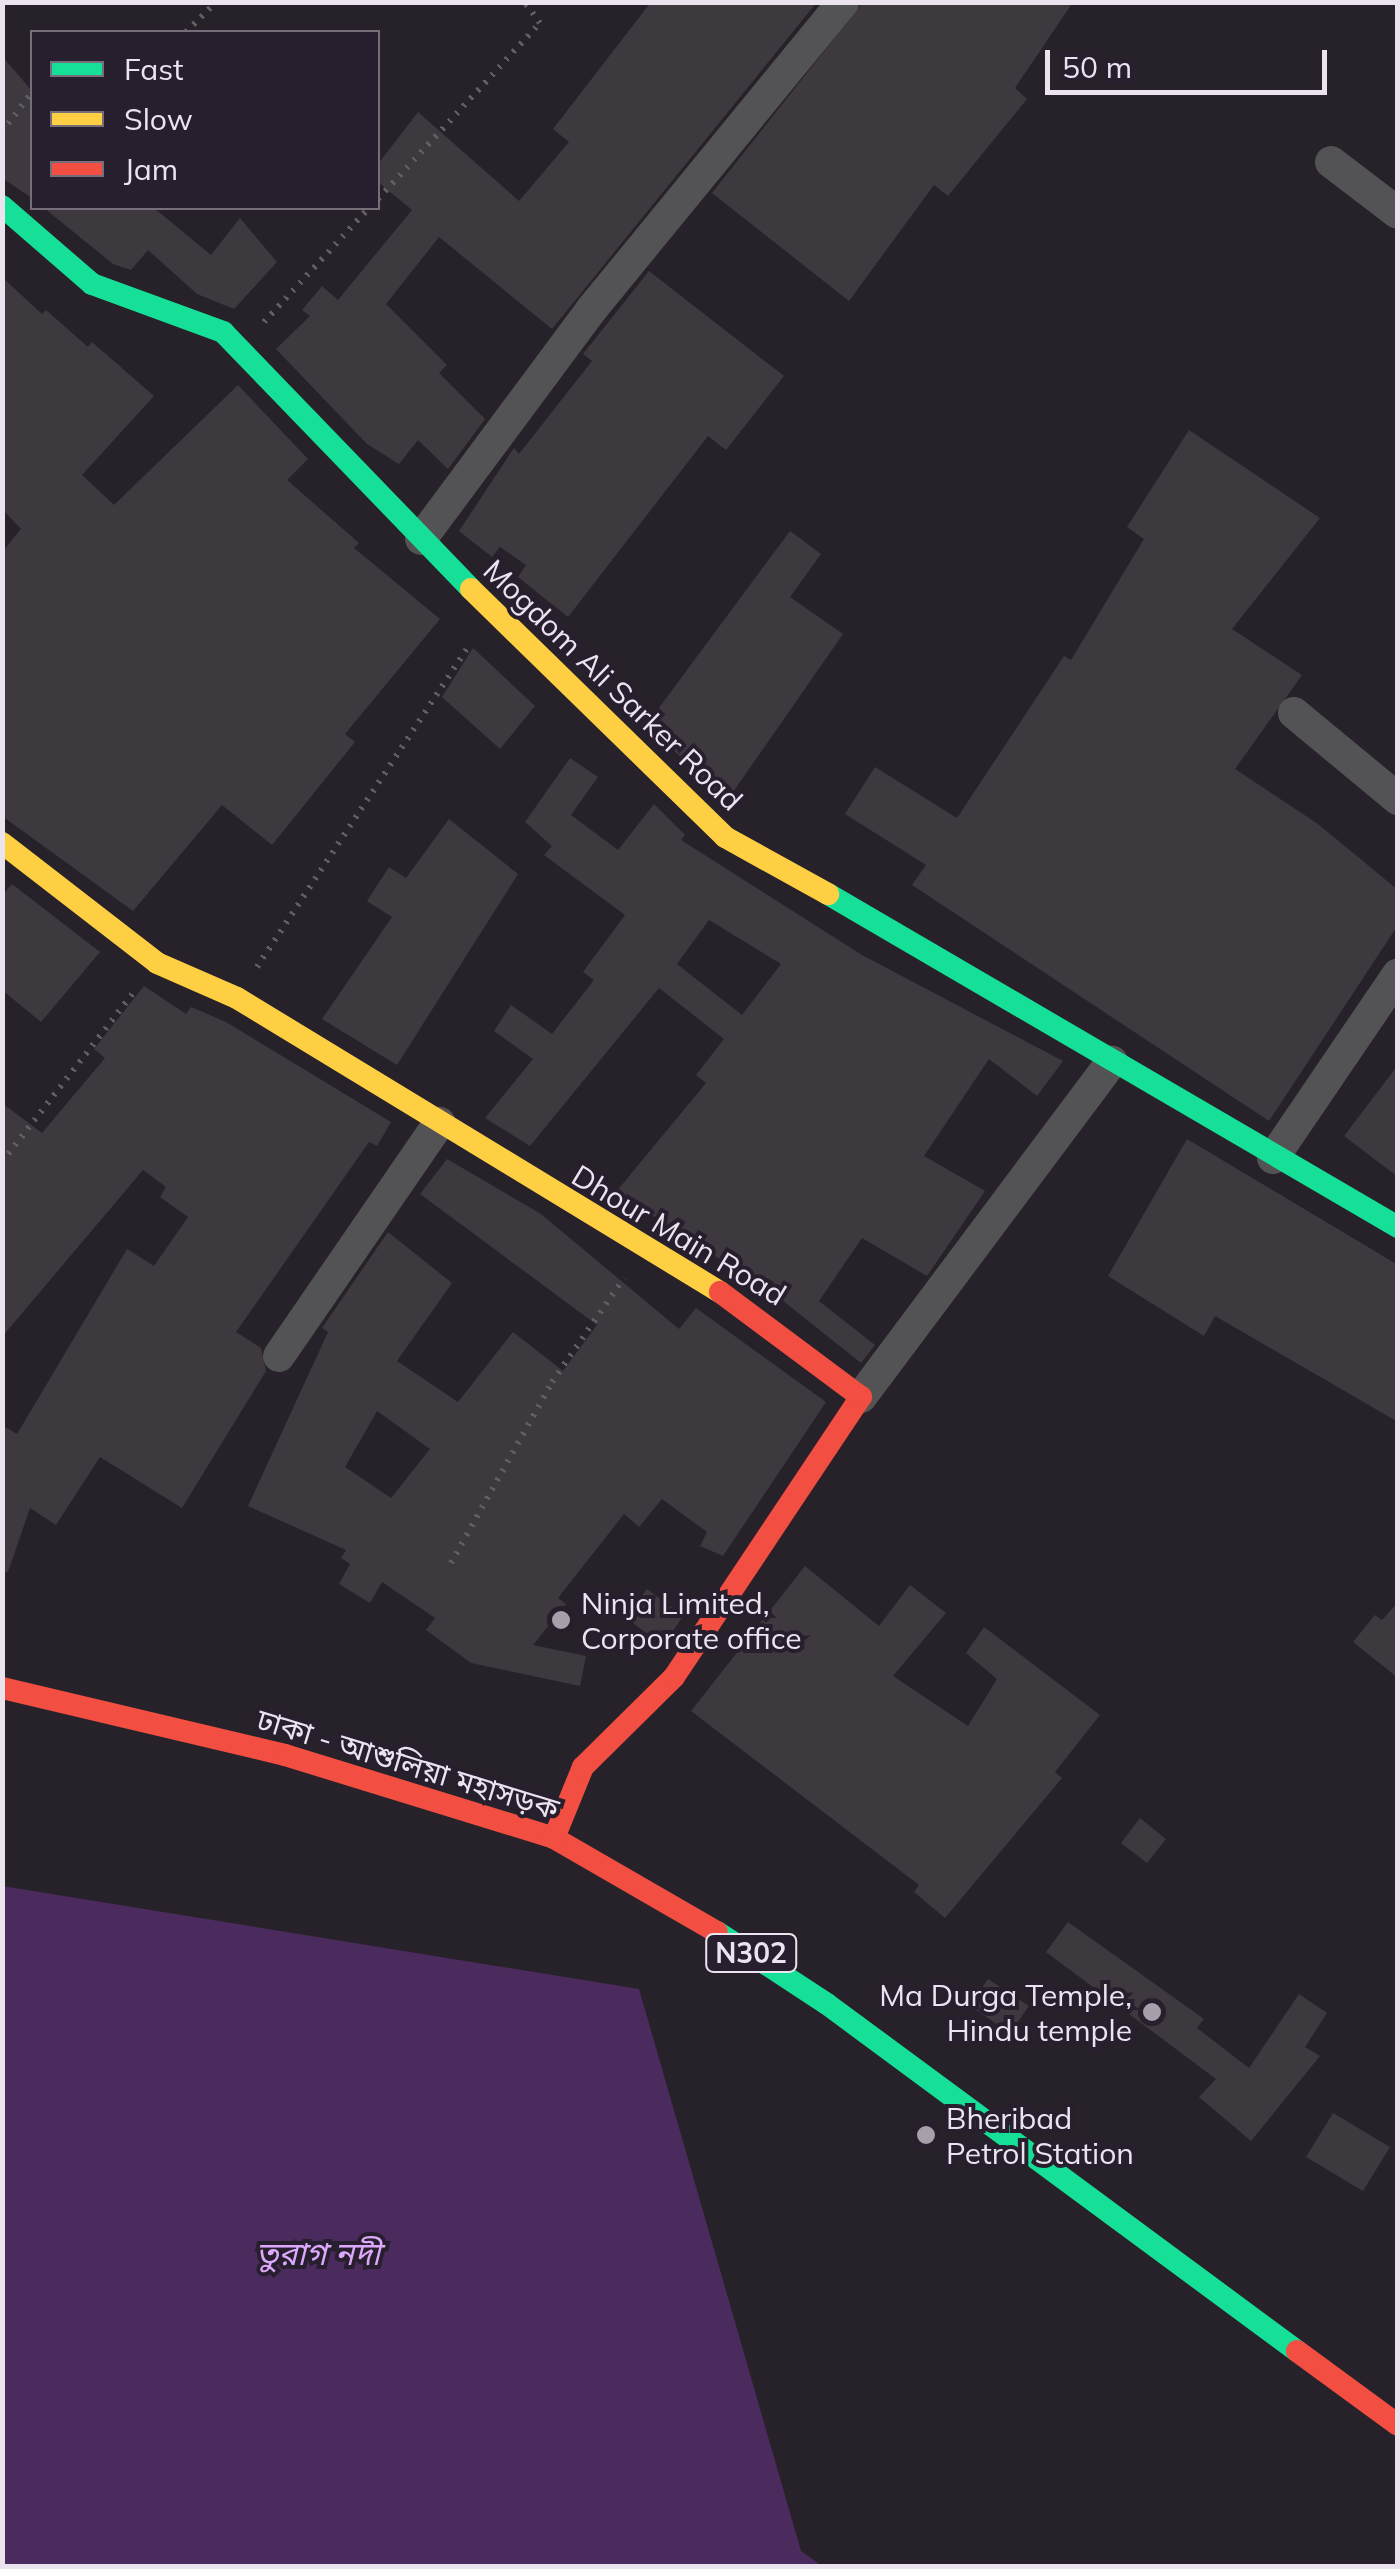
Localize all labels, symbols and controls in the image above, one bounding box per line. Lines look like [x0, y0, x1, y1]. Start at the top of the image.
legend [30, 30, 380, 210]
scale bar [1050, 30, 1332, 92]
text: 50 m [1062, 48, 1132, 86]
text: Fast [124, 50, 184, 88]
text: Slow [124, 100, 193, 138]
text: Jam [124, 150, 178, 188]
street label: Mogdom Ali Sarker Road [476, 552, 750, 818]
street label: Dhour Main Road [566, 1157, 792, 1313]
place label: Ninja Limited, Corporate office [581, 1585, 802, 1656]
marker: Ninja Limited, Corporate office [550, 1609, 572, 1631]
street label: ঢাকা - আশুলিয়া মহাসড়ক [253, 1701, 563, 1827]
road number: N302 [704, 1930, 798, 1976]
place label: Ma Durga Temple, Hindu temple [879, 1977, 1132, 2048]
marker: Ma Durga Temple, Hindu temple [1141, 2001, 1163, 2023]
place label: Bheribad Petrol Station [946, 2100, 1134, 2170]
marker: Bheribad Petrol Station [915, 2124, 937, 2146]
water label: তুরাগ নদী [256, 2234, 380, 2272]

